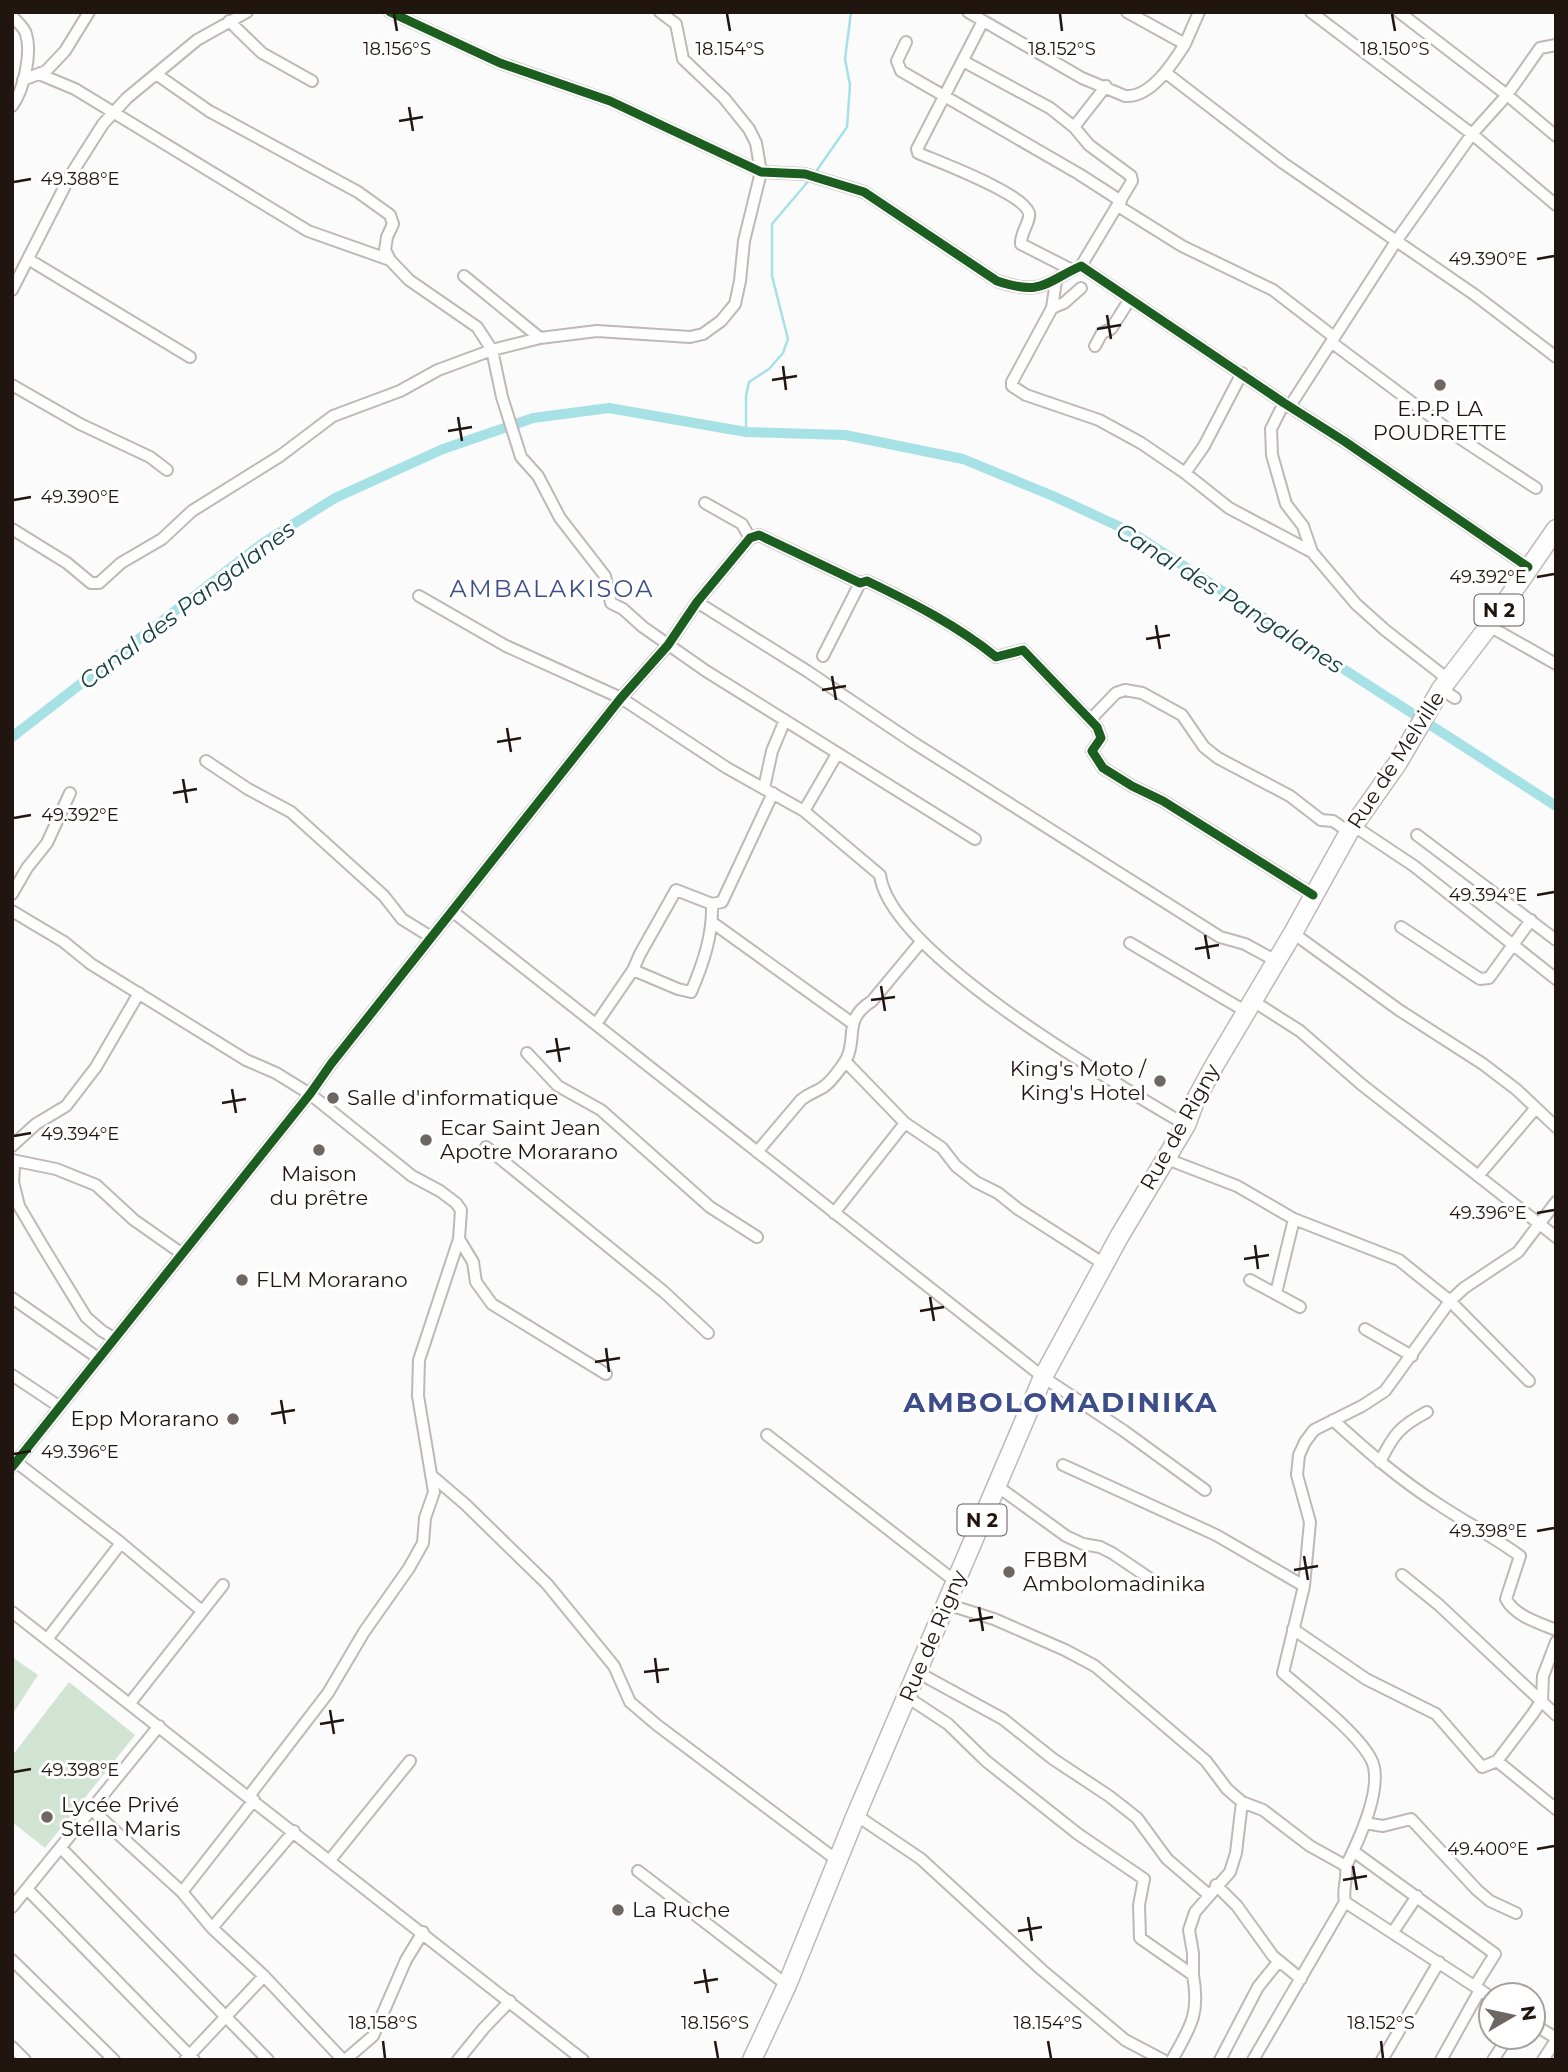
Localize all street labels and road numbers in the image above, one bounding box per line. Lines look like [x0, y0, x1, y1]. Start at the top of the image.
road number: N 2 [1474, 594, 1524, 625]
street label: Rue de Melville [1342, 686, 1449, 833]
street label: Rue de Rigny [1135, 1059, 1225, 1194]
road number: N 2 [958, 1504, 1006, 1536]
street label: Rue de Rigny [894, 1566, 972, 1705]

